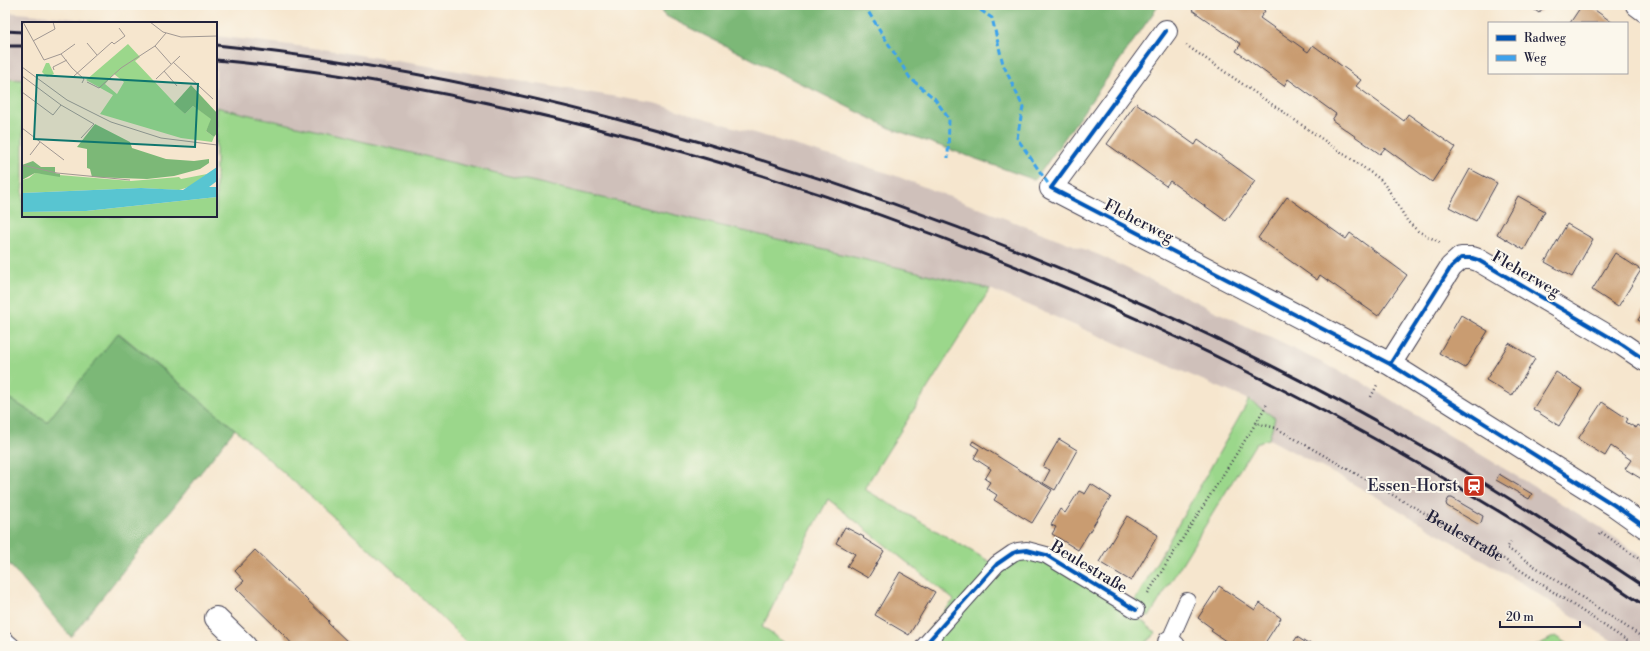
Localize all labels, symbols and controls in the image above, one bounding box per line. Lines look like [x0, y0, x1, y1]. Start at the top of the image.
inset map [22, 22, 217, 217]
legend [1488, 22, 1628, 74]
text: Radweg [1524, 31, 1567, 46]
text: Weg [1523, 51, 1547, 66]
street label: Fleherweg [1101, 195, 1178, 247]
street label: Fleherweg [1488, 246, 1564, 302]
station icon: Essen-Horst [1461, 473, 1487, 499]
place label: Essen-Horst [1367, 476, 1458, 496]
street label: Beulestraße [1422, 506, 1508, 566]
street label: Beulestraße [1046, 536, 1131, 598]
scale bar [1500, 603, 1580, 629]
text: 20 m [1506, 610, 1534, 625]

